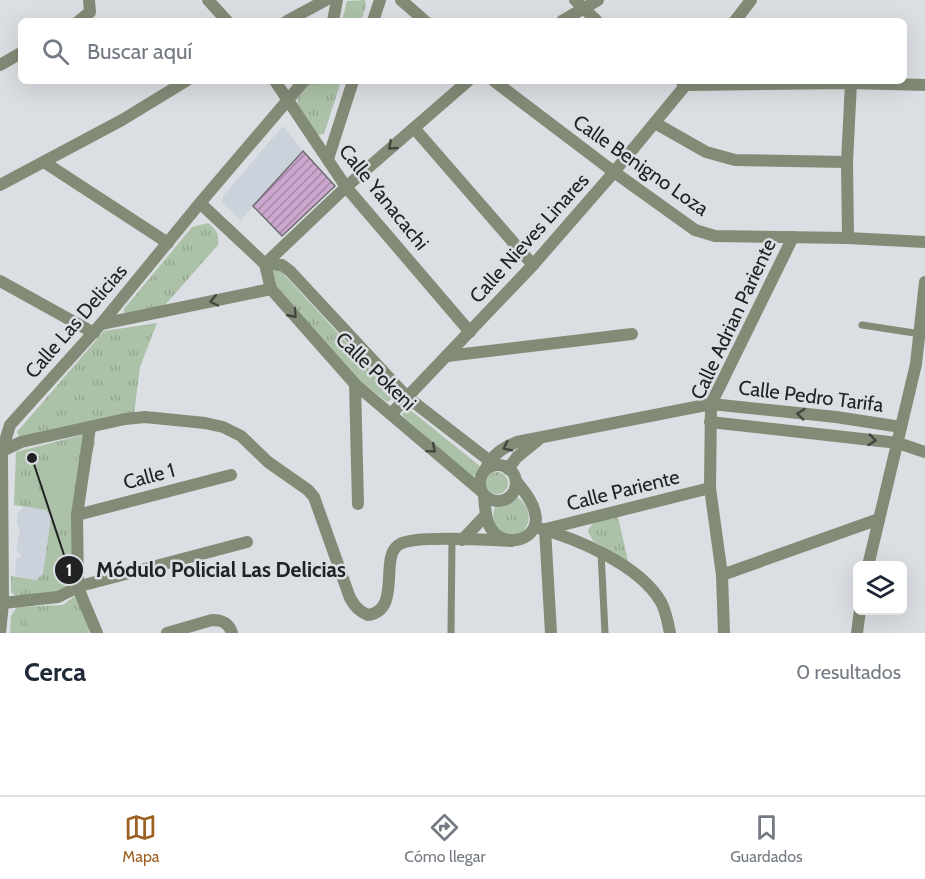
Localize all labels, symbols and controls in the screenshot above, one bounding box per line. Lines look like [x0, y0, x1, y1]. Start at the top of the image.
search box [18, 18, 907, 84]
icon: search [39, 35, 72, 68]
text: Buscar aquí [87, 38, 192, 65]
street label: Calle Benigno Loza [569, 109, 714, 221]
street label: Calle Yanacachi [334, 139, 434, 255]
one-way arrow [388, 139, 399, 150]
street label: Calle Nieves Linares [464, 168, 594, 308]
street label: Calle Adrian Pariente [685, 235, 781, 403]
street label: Calle Las Delicias [20, 259, 132, 383]
one-way arrow [209, 294, 219, 307]
one-way arrow [286, 307, 297, 318]
street label: Calle Pokeni [331, 327, 421, 415]
street label: Calle Pedro Tarifa [737, 375, 885, 417]
one-way arrow [797, 408, 806, 421]
one-way arrow [868, 433, 877, 446]
one-way arrow [503, 440, 514, 452]
one-way arrow [425, 442, 436, 453]
street label: Calle 1 [121, 458, 177, 494]
street label: Calle Pariente [564, 464, 682, 516]
callout: Módulo Policial Las Delicias [54, 550, 358, 589]
text: Módulo Policial Las Delicias [96, 557, 346, 582]
text: 1 [66, 559, 72, 581]
map controls [853, 561, 907, 615]
button: layers [853, 561, 907, 615]
text: Cerca [24, 656, 86, 688]
text: 0 resultados [796, 660, 901, 684]
tab: Mapa [122, 811, 160, 866]
tab: Cómo llegar [404, 811, 485, 866]
tab: Guardados [730, 811, 803, 866]

